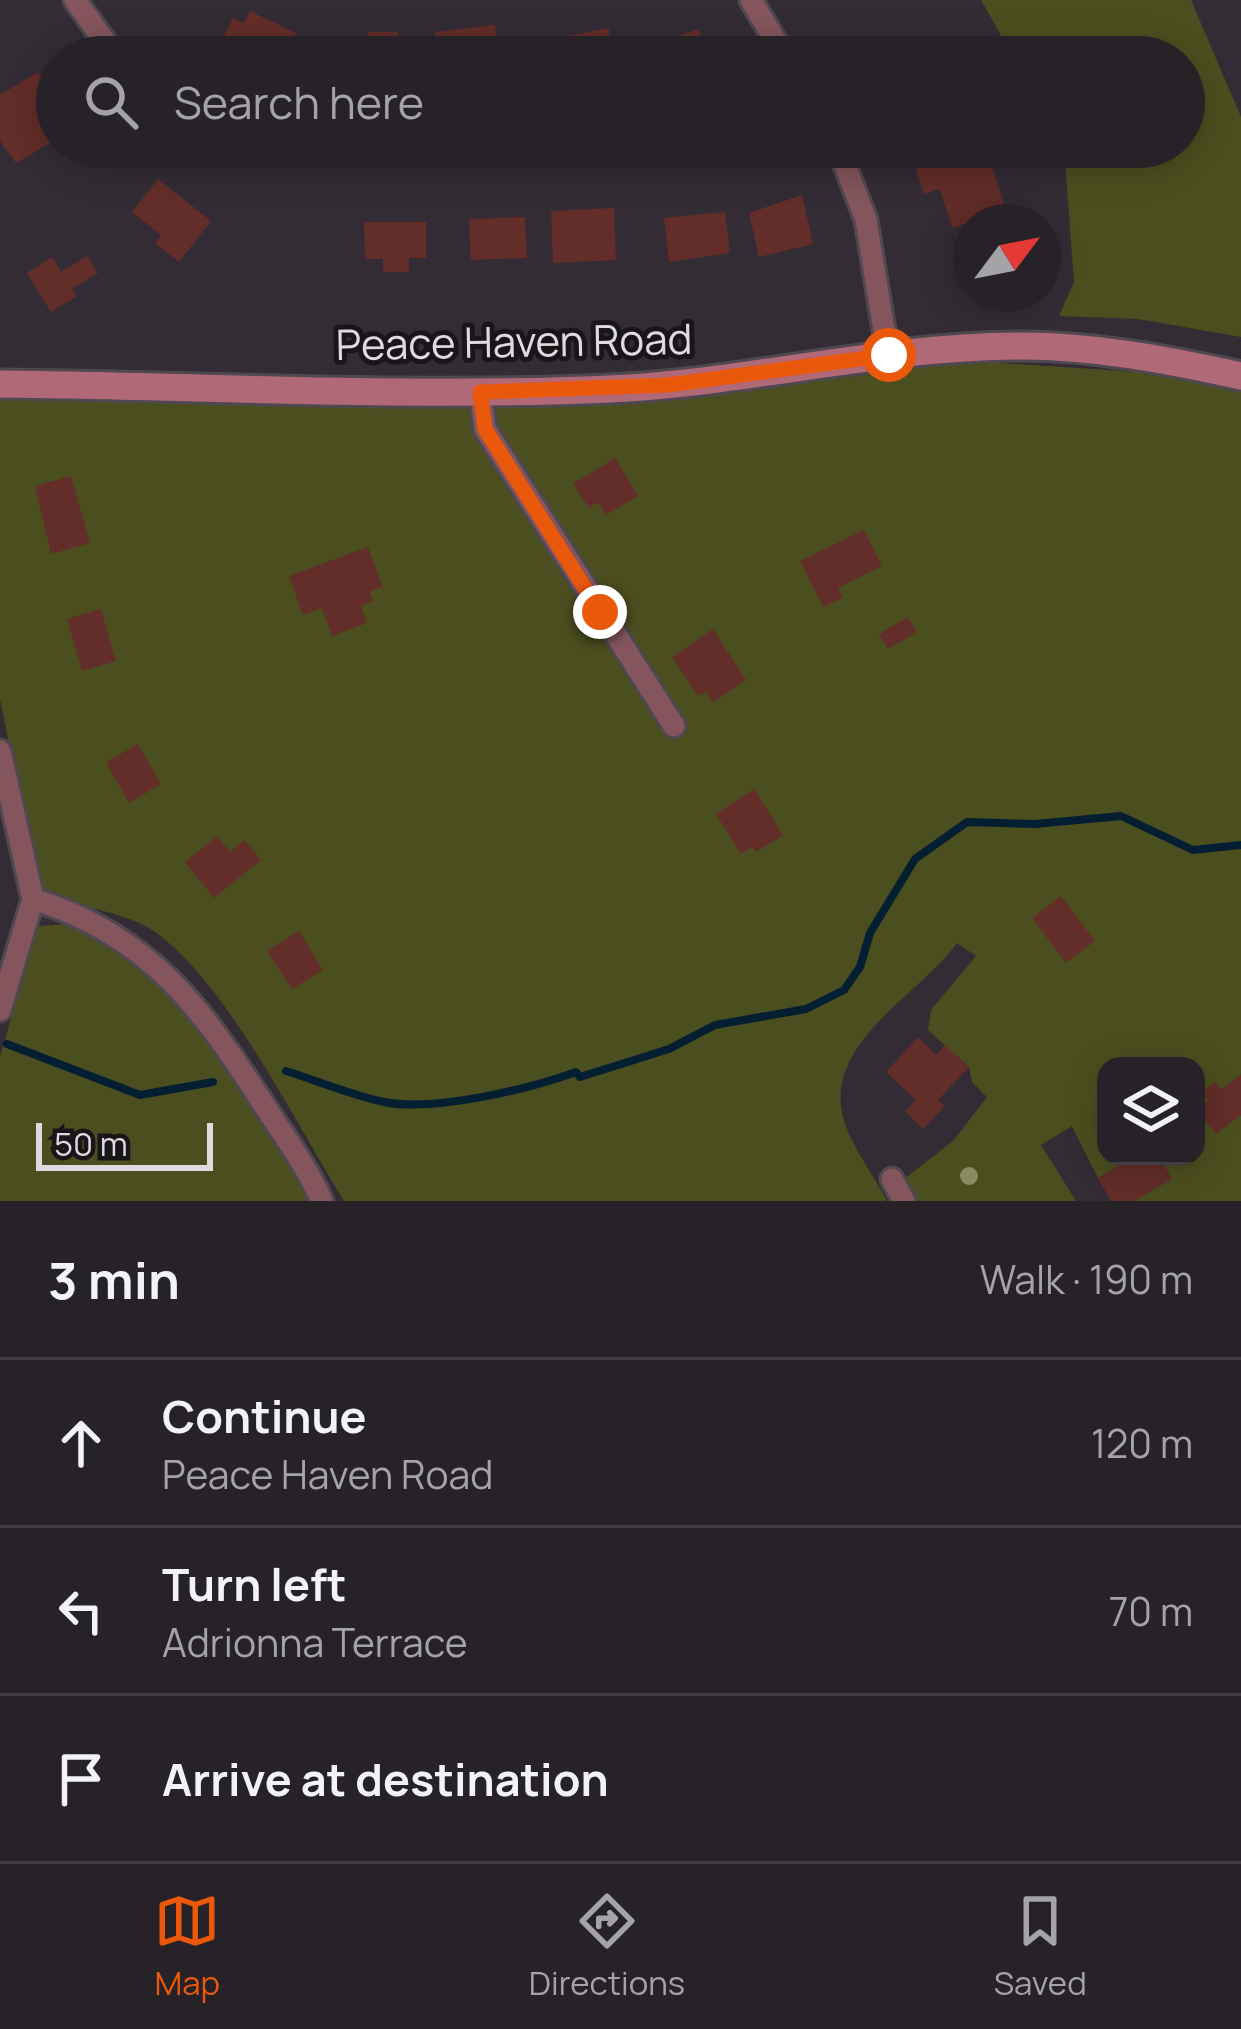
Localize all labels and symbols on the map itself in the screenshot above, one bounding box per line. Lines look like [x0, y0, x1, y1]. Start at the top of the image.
north arrow [953, 204, 1061, 312]
street label: Peace Haven Road [335, 309, 693, 373]
route start [862, 328, 916, 382]
route end [573, 585, 627, 639]
scale bar [36, 1117, 213, 1170]

